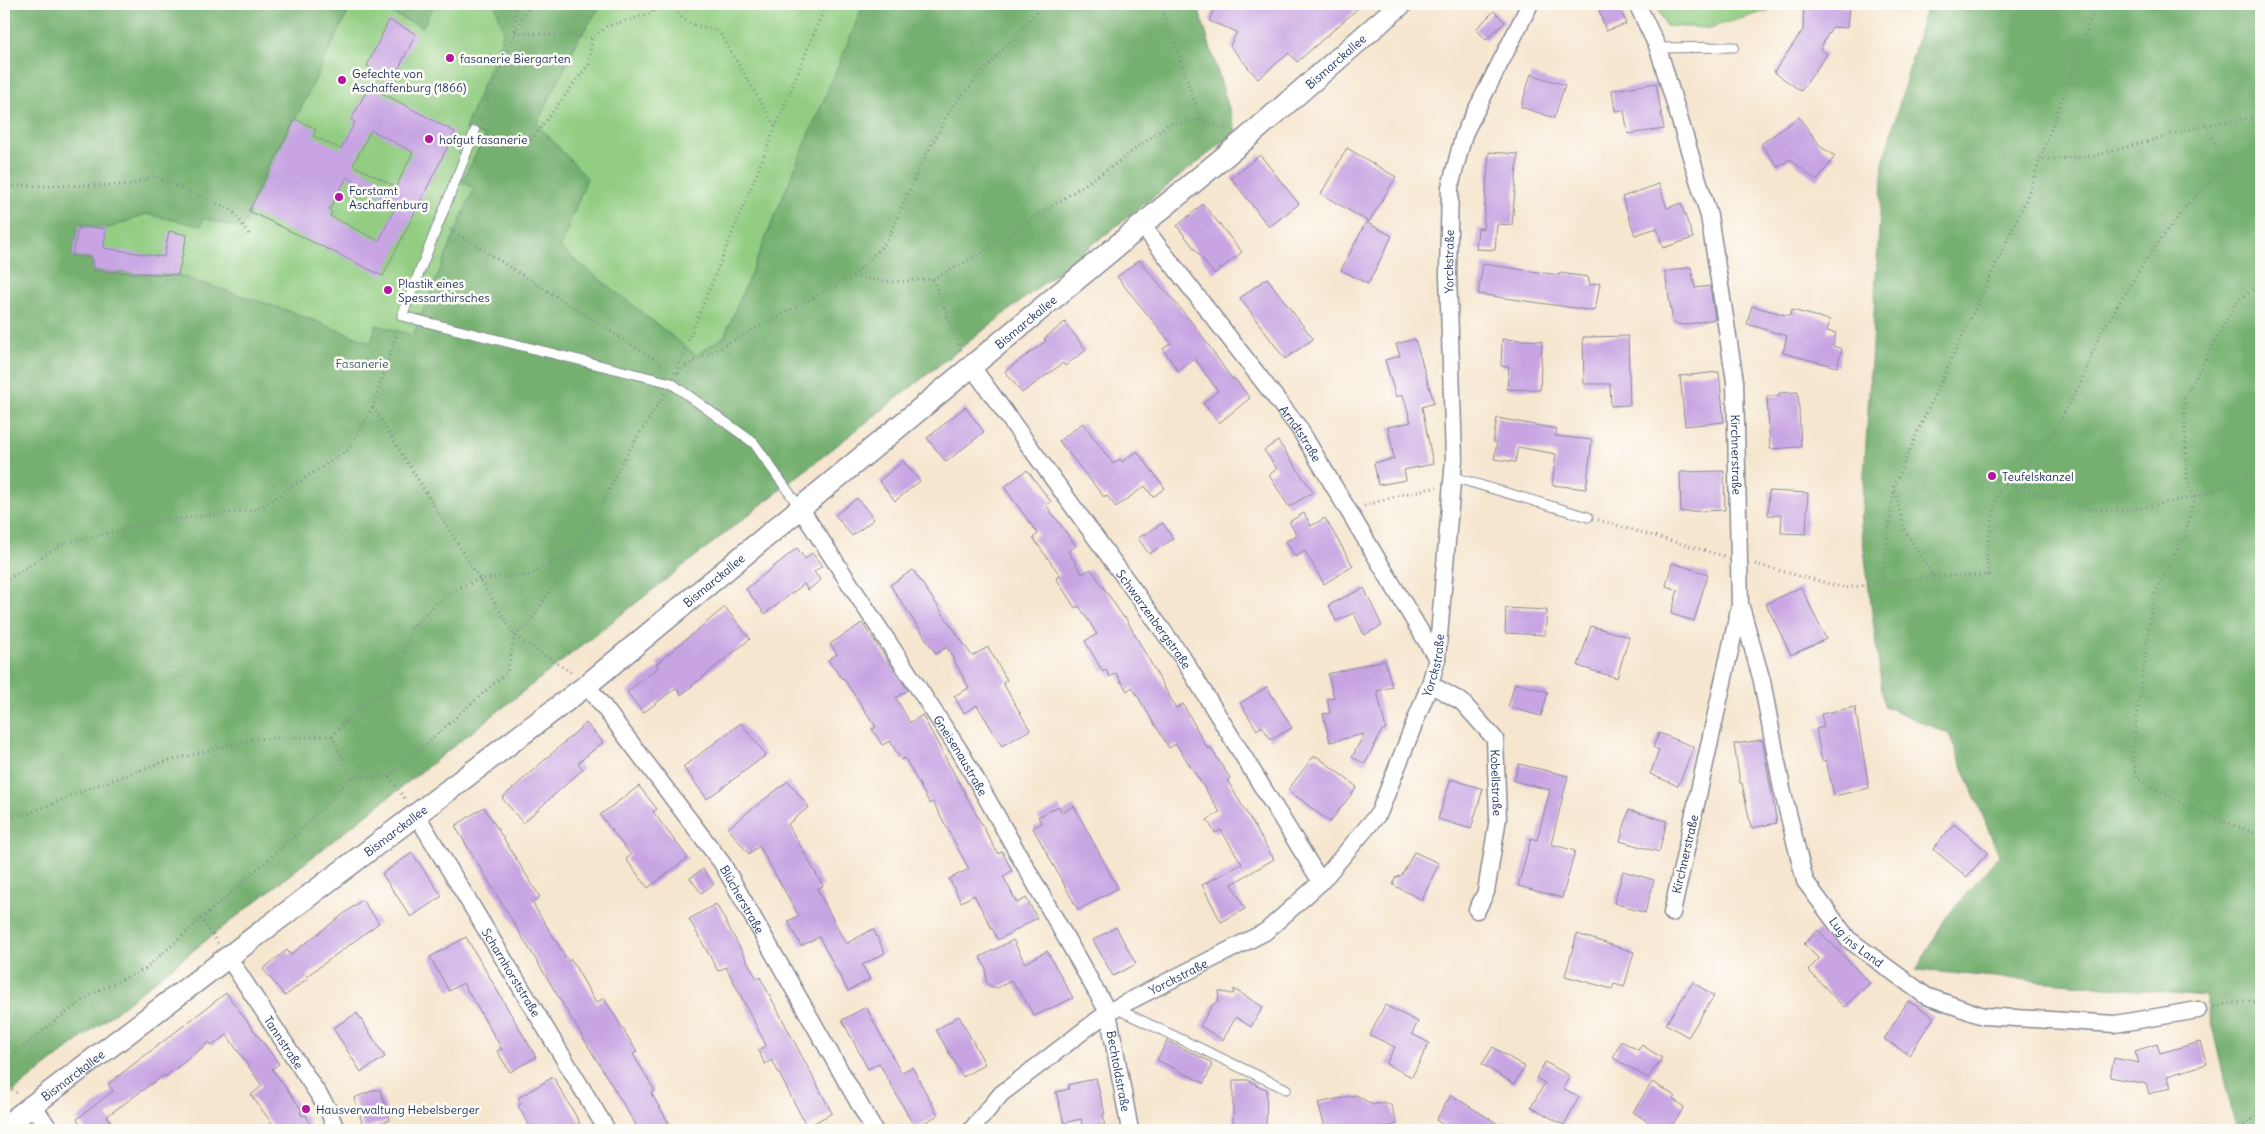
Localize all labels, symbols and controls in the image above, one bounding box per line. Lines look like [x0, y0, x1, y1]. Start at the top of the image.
street label: Bismarckallee [1302, 31, 1369, 92]
place label: fasanerie Biergarten [460, 51, 571, 66]
marker: fasanerie Biergarten [444, 52, 456, 64]
place label: Gefechte von Aschaffenburg (1866) [352, 66, 467, 95]
marker: Gefechte von Aschaffenburg (1866) [336, 74, 348, 86]
place label: hofgut fasanerie [439, 132, 527, 147]
marker: hofgut fasanerie [423, 133, 435, 145]
place label: Forstamt Aschaffenburg [349, 183, 428, 212]
marker: Forstamt Aschaffenburg [333, 191, 345, 203]
street label: Yorckstraße [1440, 230, 1457, 294]
place label: Plastik eines Spessarthirsches [398, 276, 490, 305]
marker: Plastik eines Spessarthirsches [382, 284, 394, 296]
street label: Bismarckallee [992, 292, 1059, 352]
park label: Fasanerie [336, 356, 388, 371]
street label: Arndtstraße [1277, 402, 1325, 464]
street label: Kirchnerstraße [1728, 414, 1745, 495]
place label: Teufelskanzel [2002, 469, 2074, 484]
marker: Teufelskanzel [1986, 470, 1998, 482]
street label: Bismarckallee [680, 550, 747, 610]
street label: Schwarzenbergstraße [1114, 567, 1195, 671]
street label: Yorckstraße [1418, 633, 1447, 699]
street label: Gneisenaustraße [931, 712, 991, 798]
street label: Kobellstraße [1488, 749, 1505, 816]
street label: Bismarckallee [361, 802, 430, 859]
street label: Kirchnerstraße [1669, 813, 1701, 895]
street label: Blücherstraße [717, 862, 768, 936]
street label: Lug ins Land [1827, 914, 1887, 970]
street label: Scharnhorststraße [479, 925, 544, 1019]
street label: Yorckstraße [1146, 955, 1210, 998]
street label: Tannstraße [261, 1013, 307, 1072]
street label: Bechtoldstraße [1104, 1029, 1134, 1113]
street label: Bismarckallee [38, 1046, 107, 1104]
place label: Hausverwaltung Hebelsberger [316, 1102, 480, 1117]
marker: Hausverwaltung Hebelsberger [300, 1103, 312, 1115]

